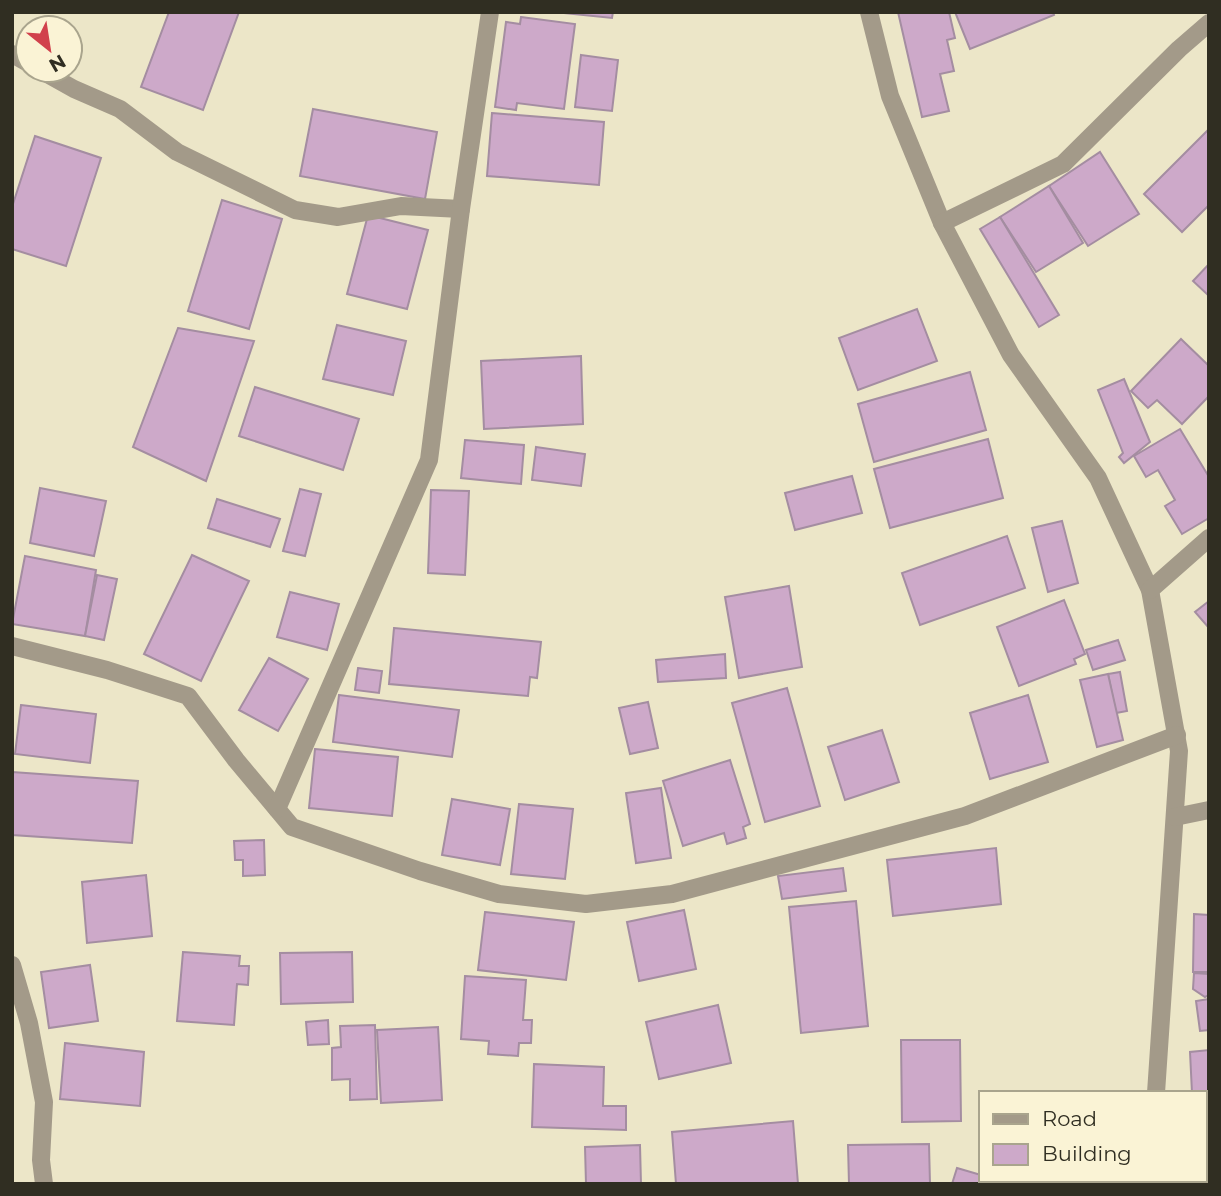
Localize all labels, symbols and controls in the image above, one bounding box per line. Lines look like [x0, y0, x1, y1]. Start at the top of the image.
north arrow [14, 14, 84, 84]
text: N [45, 49, 70, 77]
legend [979, 1091, 1207, 1182]
text: Road [1042, 1106, 1097, 1131]
text: Building [1042, 1141, 1132, 1166]

